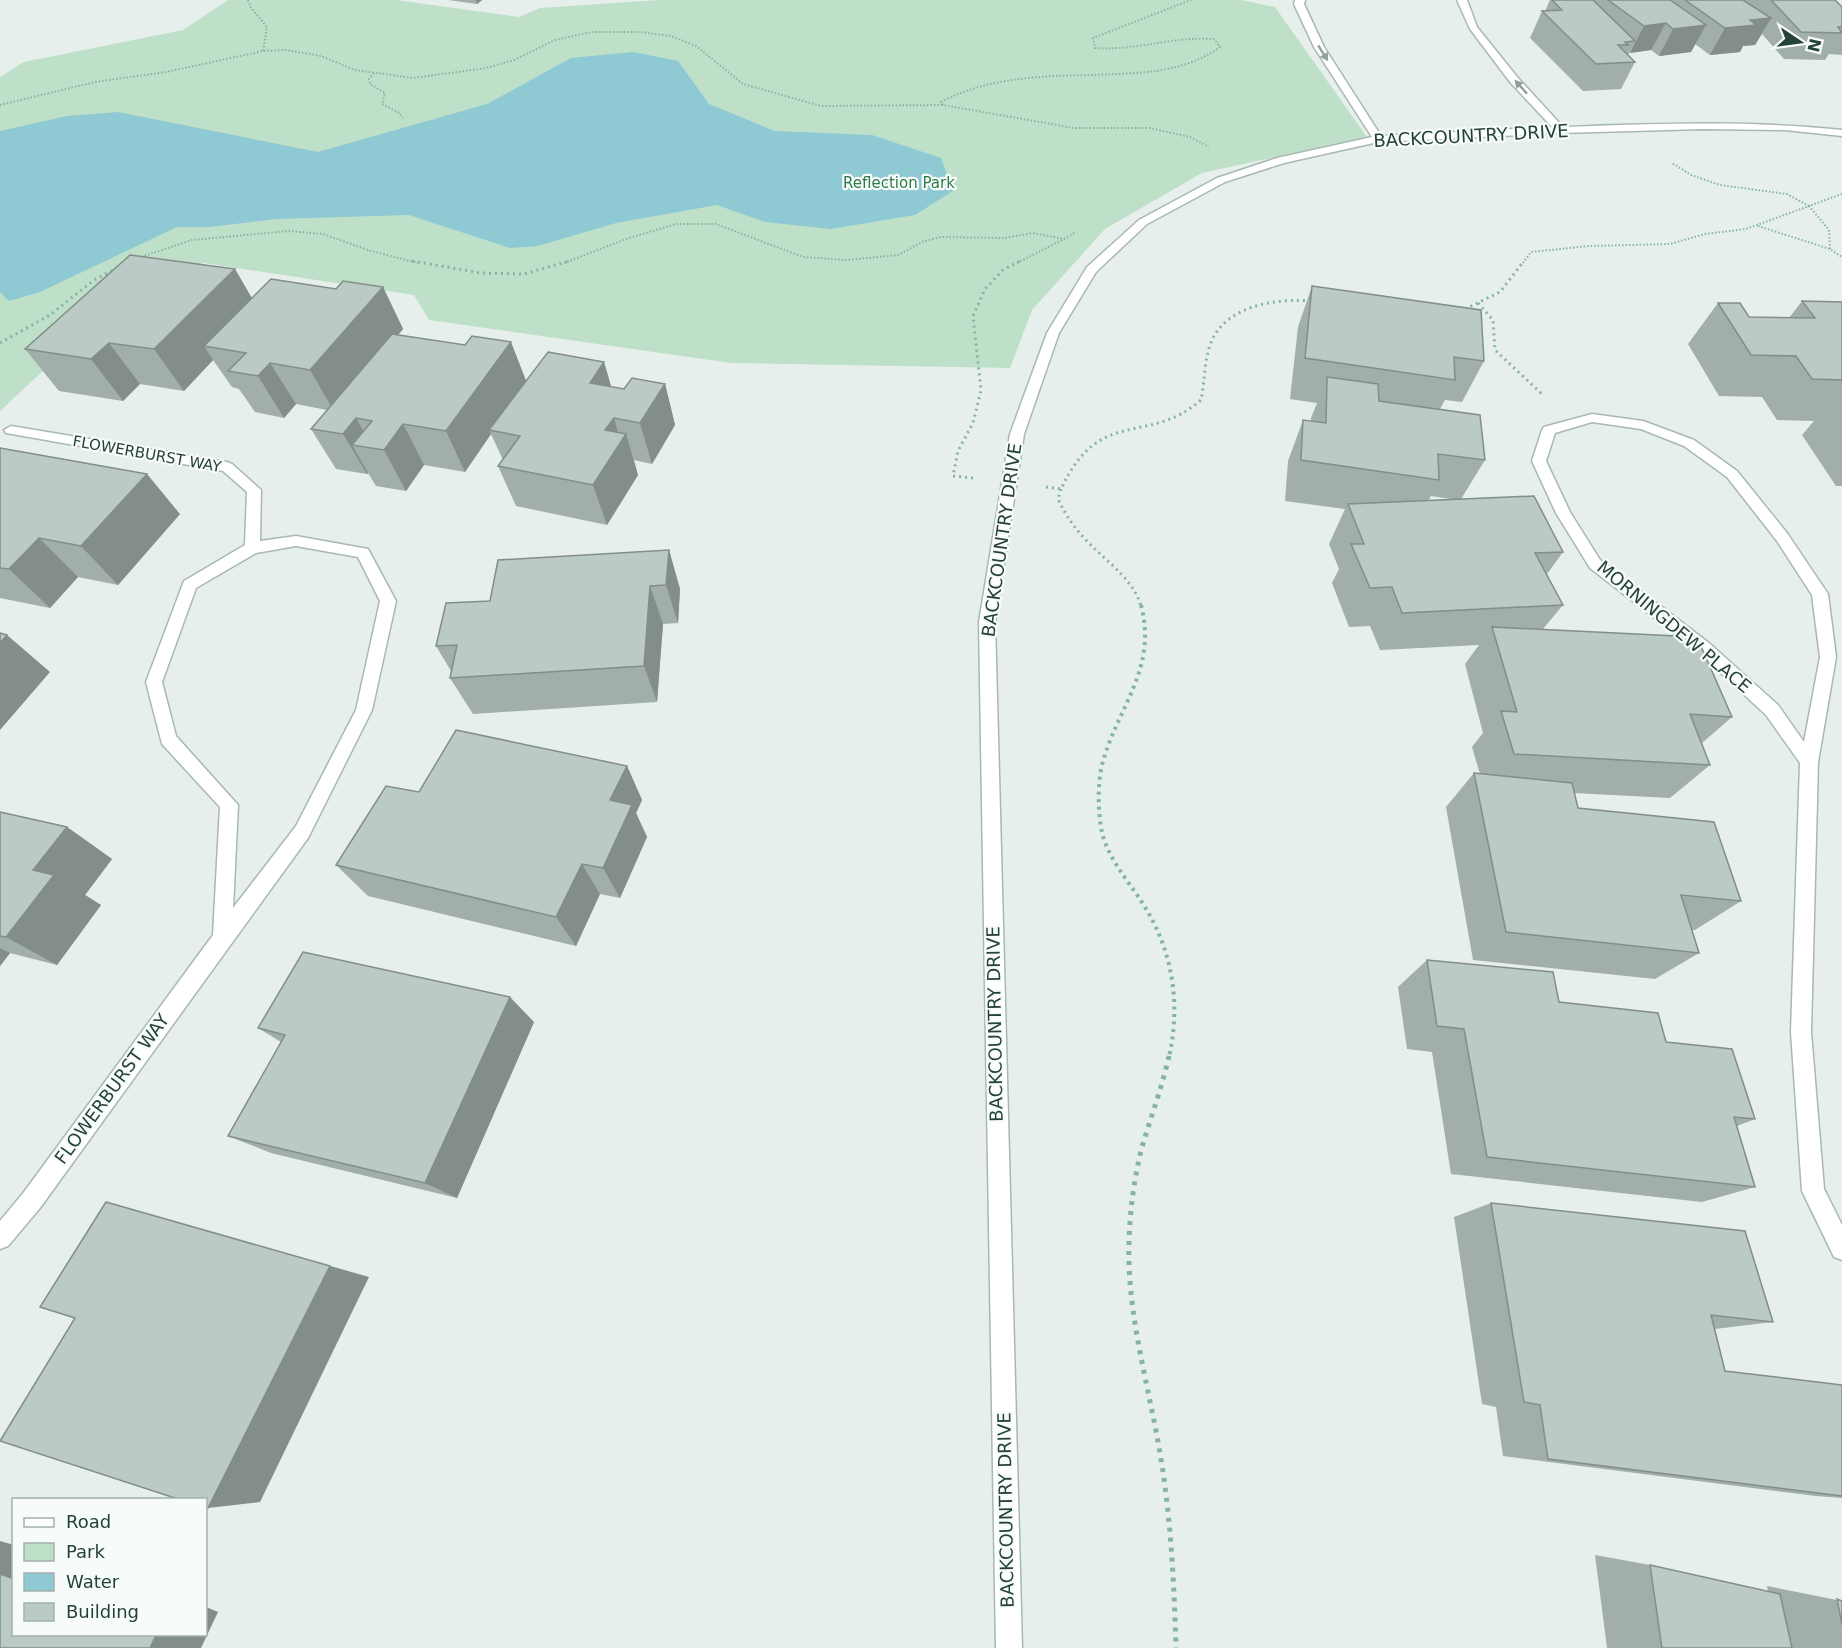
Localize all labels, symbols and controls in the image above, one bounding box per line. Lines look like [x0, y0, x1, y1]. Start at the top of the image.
north arrow [1770, 12, 1830, 72]
text: N [1803, 37, 1825, 54]
one-way arrow [1317, 45, 1328, 61]
one-way arrow [1515, 80, 1528, 95]
street label: BACKCOUNTRY DRIVE [1373, 120, 1569, 151]
park label: Reflection Park [843, 174, 955, 192]
street label: FLOWERBURST WAY [71, 432, 223, 476]
street label: BACKCOUNTRY DRIVE [977, 442, 1026, 638]
street label: MORNINGDEW PLACE [1593, 556, 1756, 697]
street label: BACKCOUNTRY DRIVE [982, 926, 1007, 1122]
street label: FLOWERBURST WAY [50, 1009, 174, 1168]
street label: BACKCOUNTRY DRIVE [993, 1412, 1018, 1608]
legend [12, 1498, 207, 1636]
text: Road [66, 1511, 111, 1532]
text: Park [66, 1541, 105, 1562]
text: Water [66, 1571, 120, 1592]
text: Building [66, 1601, 139, 1622]

